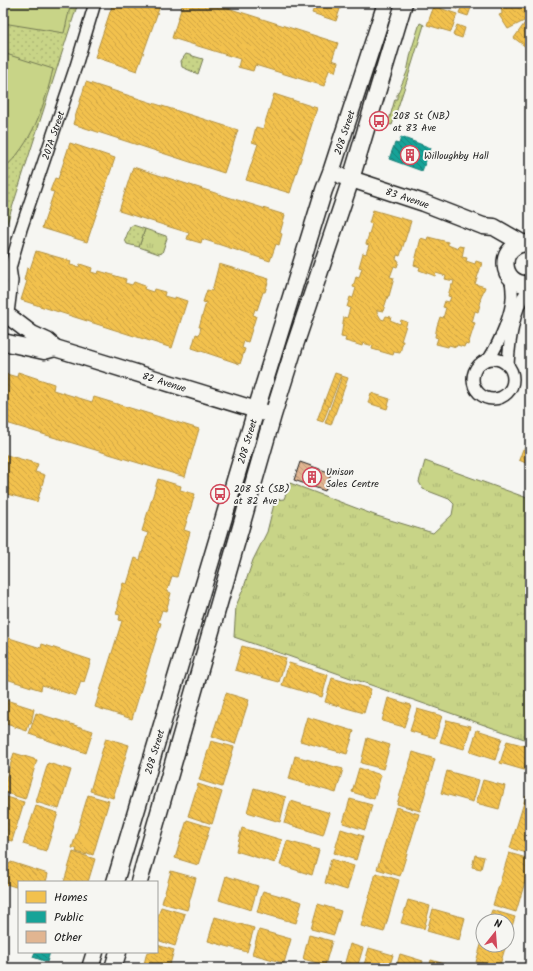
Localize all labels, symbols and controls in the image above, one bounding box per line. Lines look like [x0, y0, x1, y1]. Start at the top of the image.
street label: 208 Street [330, 108, 360, 157]
place label: 208 St (NB) at 83 Ave [393, 108, 450, 136]
street label: 207A Street [38, 109, 69, 162]
bus stop icon: 208 St (NB) at 83 Ave [368, 110, 390, 132]
building icon: Willoughby Hall [399, 144, 421, 166]
place label: Willoughby Hall [424, 148, 489, 164]
street label: 83 Avenue [383, 184, 432, 213]
street label: 82 Avenue [140, 368, 189, 397]
street label: 208 Street [233, 417, 262, 466]
place label: Unison Sales Centre [326, 464, 379, 492]
building icon: Unison Sales Centre [301, 466, 323, 488]
place label: 208 St (SB) at 82 Ave [234, 481, 290, 509]
bus stop icon: 208 St (SB) at 82 Ave [209, 483, 231, 505]
street label: 208 Street [141, 727, 169, 776]
legend [18, 881, 158, 953]
text: Homes [54, 888, 88, 907]
text: Public [54, 908, 84, 927]
north arrow [475, 913, 515, 953]
text: N [492, 915, 504, 934]
text: Other [54, 928, 83, 947]

